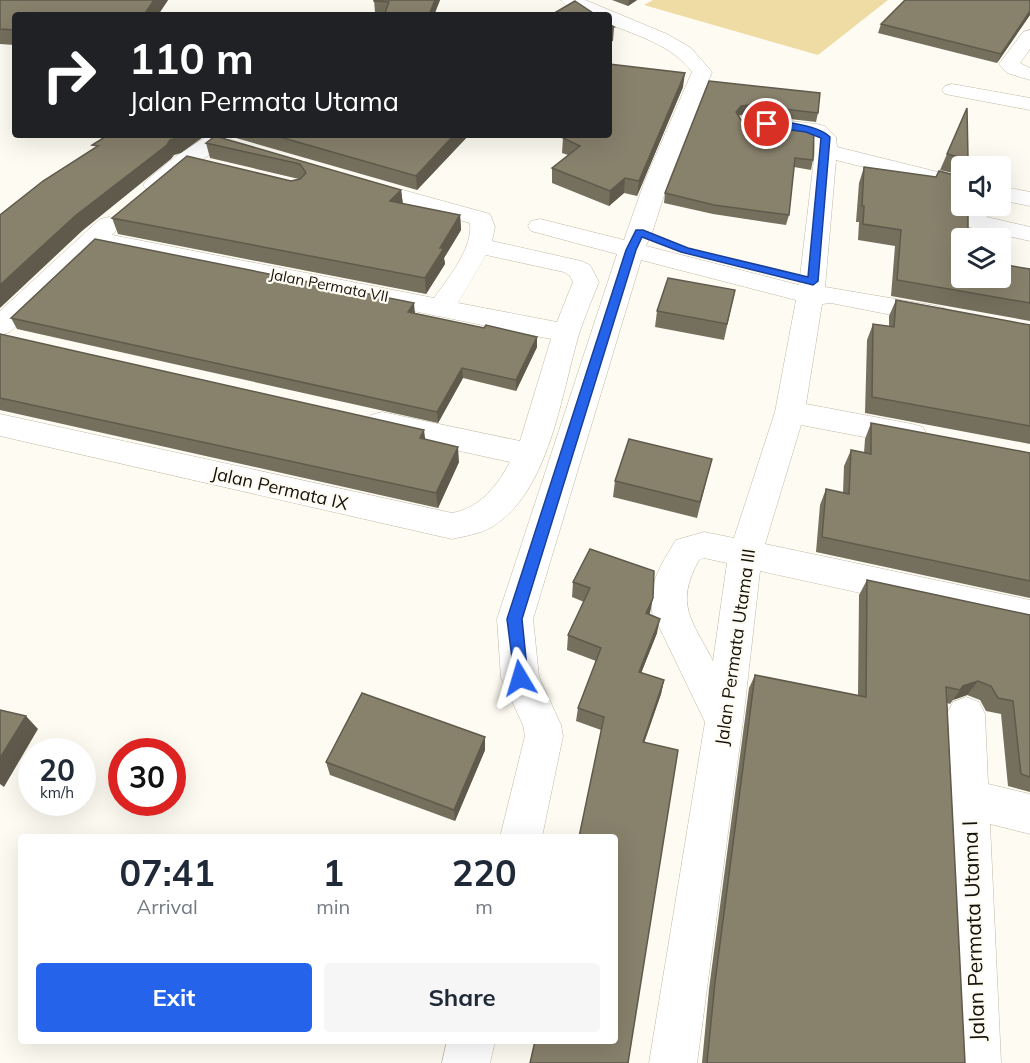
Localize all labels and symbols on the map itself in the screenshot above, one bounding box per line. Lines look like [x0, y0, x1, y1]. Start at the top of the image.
pin [741, 98, 792, 149]
street label: Jalan Permata VII [268, 264, 390, 306]
street label: Jalan Permata IX [209, 461, 351, 515]
street label: Jalan Permata Utama III [710, 547, 760, 747]
position arrow [488, 646, 552, 710]
speed limit sign: 30 [108, 738, 186, 816]
street label: Jalan Permata Utama I [956, 820, 990, 1042]

